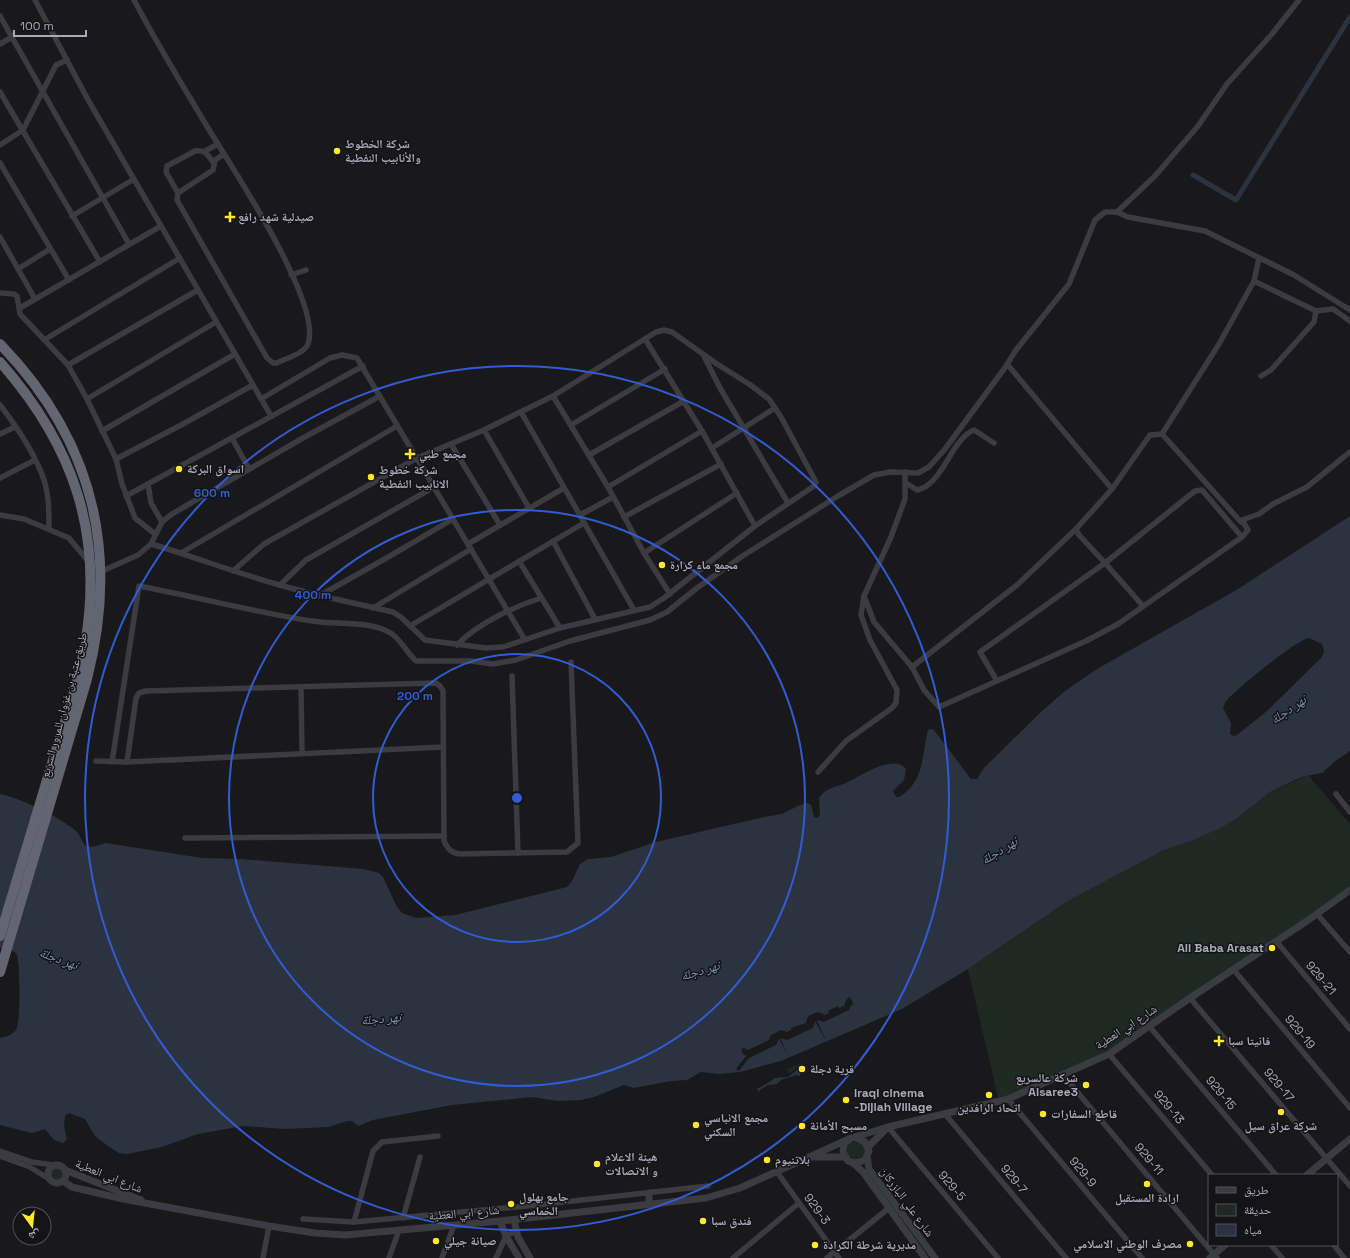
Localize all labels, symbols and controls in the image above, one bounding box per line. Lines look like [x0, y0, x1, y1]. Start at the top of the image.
scale bar [14, 12, 86, 38]
text: 100 m [20, 18, 54, 34]
place label: شركة الخطوط والأنابيب النفطية [345, 136, 421, 166]
marker: شركة الخطوط والأنابيب النفطية [332, 146, 342, 156]
place label: صيدلية شهد رافع [238, 209, 314, 225]
marker: صيدلية شهد رافع [225, 212, 235, 222]
place label: مجمع طبي [419, 446, 467, 464]
marker: مجمع طبي [404, 448, 416, 460]
place label: اسواق البركة [187, 461, 244, 477]
place label: شركة خطوط الانابيب النفطية [379, 462, 449, 492]
marker: اسواق البركة [174, 464, 184, 474]
marker: شركة خطوط الانابيب النفطية [366, 472, 376, 482]
text: 600 m [194, 485, 230, 501]
place label: مجمع ماء كرارة [670, 557, 738, 573]
marker: مجمع ماء كرارة [657, 560, 667, 570]
text: 400 m [295, 587, 331, 603]
street label: طريق عتبة بن غزوان للمرور السريع [37, 631, 91, 779]
text: 200 m [397, 688, 433, 704]
water label: نهر دجلة [1267, 690, 1311, 728]
centre of rings [510, 791, 524, 805]
water label: نهر دجلة [978, 831, 1023, 868]
place label: Ali Baba Arasat [1177, 940, 1264, 956]
marker: Ali Baba Arasat [1267, 943, 1277, 953]
water label: نهر دجلة [37, 944, 83, 974]
water label: نهر دجلة [679, 956, 724, 984]
street label: 929-21 [1302, 958, 1340, 998]
street label: شارع ابي العطية [1092, 1001, 1161, 1055]
water label: نهر دجلة [360, 1008, 404, 1029]
street label: 929-19 [1281, 1012, 1319, 1052]
place label: فانيتا سبا [1228, 1033, 1270, 1049]
marker: فانيتا سبا [1213, 1035, 1225, 1047]
place label: قرية دجلة [810, 1061, 854, 1077]
marker: قرية دجلة [797, 1064, 807, 1074]
street label: 929-17 [1260, 1065, 1298, 1105]
place label: شركة عالسريع Alsaree3 [1016, 1070, 1078, 1100]
street label: 929-15 [1202, 1073, 1240, 1113]
marker: شركة عالسريع Alsaree3 [1081, 1080, 1091, 1090]
place label: Iraqi cinema -Dijlah Village [854, 1085, 932, 1115]
street label: 929-13 [1150, 1087, 1188, 1127]
marker: اتحاد الرافدين [984, 1090, 994, 1100]
marker: Iraqi cinema -Dijlah Village [841, 1095, 851, 1105]
place label: اتحاد الرافدين [957, 1100, 1021, 1116]
place label: قاطع السفارات [1051, 1106, 1117, 1122]
marker: شركة عراق سيل [1276, 1107, 1286, 1117]
marker: قاطع السفارات [1038, 1109, 1048, 1119]
place label: مجمع الانباسي السكني [704, 1110, 769, 1142]
place label: مسبح الأمانة [810, 1118, 868, 1134]
place label: شركة عراق سيل [1245, 1118, 1317, 1134]
marker: مجمع الانباسي السكني [691, 1120, 701, 1130]
marker: مسبح الأمانة [797, 1121, 807, 1131]
street label: 929-11 [1131, 1140, 1167, 1178]
place label: هيئة الاعلام و الاتصالات [605, 1149, 658, 1179]
place label: بلاتنيوم [775, 1152, 810, 1168]
street label: 929-9 [1066, 1154, 1100, 1190]
street label: شارع ابي العطية [72, 1155, 145, 1199]
marker: بلاتنيوم [762, 1155, 772, 1165]
marker: هيئة الاعلام و الاتصالات [592, 1159, 602, 1169]
street label: 929-7 [997, 1161, 1031, 1197]
street label: شارع علي البازركان [875, 1164, 938, 1241]
street label: 929-5 [935, 1168, 969, 1204]
legend [1208, 1174, 1338, 1246]
marker: ارادة المستقبل [1142, 1179, 1152, 1189]
text: طريق [1244, 1182, 1269, 1198]
place label: جامع بهلول الخماسي [519, 1189, 569, 1221]
street label: 929-3 [800, 1190, 834, 1228]
place label: ارادة المستقبل [1115, 1190, 1179, 1206]
marker: جامع بهلول الخماسي [506, 1199, 516, 1209]
street label: شارع ابي العطية [428, 1202, 500, 1226]
text: حديقة [1244, 1202, 1272, 1218]
north arrow [12, 1206, 52, 1246]
place label: فندق سبا [711, 1213, 752, 1229]
marker: فندق سبا [698, 1216, 708, 1226]
text: مياه [1244, 1222, 1262, 1238]
text: ش [27, 1226, 42, 1244]
place label: صيانة جيلي [444, 1233, 497, 1251]
marker: صيانة جيلي [431, 1236, 441, 1246]
place label: مصرف الوطني الاسلامي [1073, 1236, 1182, 1254]
place label: مديرية شرطة الكرادة [823, 1237, 917, 1253]
marker: مصرف الوطني الاسلامي [1185, 1239, 1195, 1249]
marker: مديرية شرطة الكرادة [810, 1240, 820, 1250]

